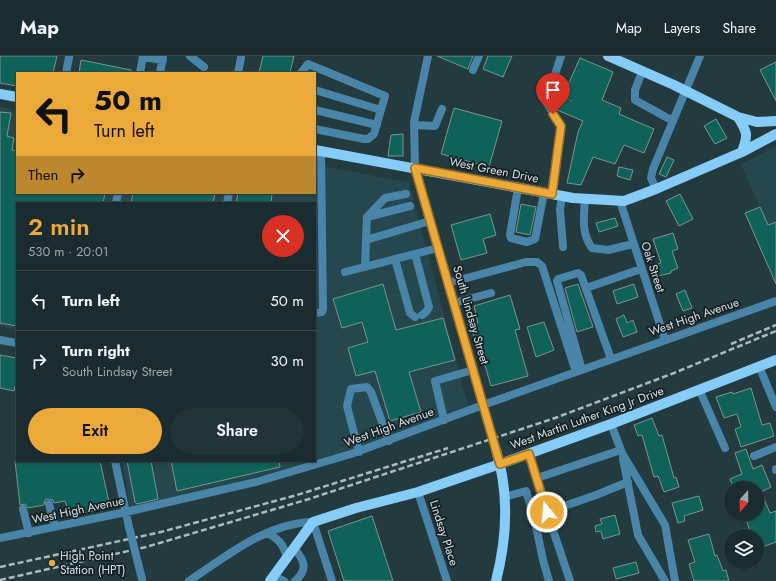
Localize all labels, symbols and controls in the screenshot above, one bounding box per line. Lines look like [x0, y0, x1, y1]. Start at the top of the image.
text: Map [20, 14, 59, 41]
text: Map [616, 18, 642, 38]
text: Layers [664, 18, 700, 38]
text: Share [722, 18, 756, 38]
pin [536, 73, 570, 114]
icon: arrive [542, 79, 564, 101]
text: 50 m [94, 80, 162, 121]
icon: left [28, 88, 80, 140]
text: Turn left [94, 118, 154, 144]
street label: West Green Drive [448, 153, 540, 187]
text: Then [28, 164, 58, 186]
icon: right [66, 164, 88, 186]
text: 2 min [28, 209, 90, 244]
button: close [262, 215, 304, 257]
street label: Oak Street [636, 239, 670, 295]
text: 530 m · 20:01 [28, 242, 109, 261]
street label: South Lindsay Street [448, 264, 494, 367]
icon: left [28, 290, 50, 312]
text: Turn left [62, 290, 120, 312]
text: 50 m [270, 290, 304, 312]
street label: West High Avenue [647, 293, 741, 341]
text: Turn right [62, 340, 130, 362]
icon: right [28, 350, 50, 372]
text: 30 m [271, 350, 304, 372]
text: South Lindsay Street [62, 362, 172, 381]
street label: West Martin Luther King Jr Drive [508, 382, 666, 454]
street label: West High Avenue [342, 402, 436, 452]
button: Exit [28, 408, 162, 454]
button: Share [170, 408, 304, 454]
north arrow [724, 481, 764, 521]
map controls [724, 481, 764, 569]
street label: West High Avenue [30, 491, 126, 529]
position arrow [526, 491, 568, 533]
street label: Lindsay Place [425, 498, 463, 568]
button: layers [724, 529, 764, 569]
place label: High Point Station (HPT) [60, 547, 126, 579]
marker: High Point Station (HPT) [47, 558, 57, 568]

